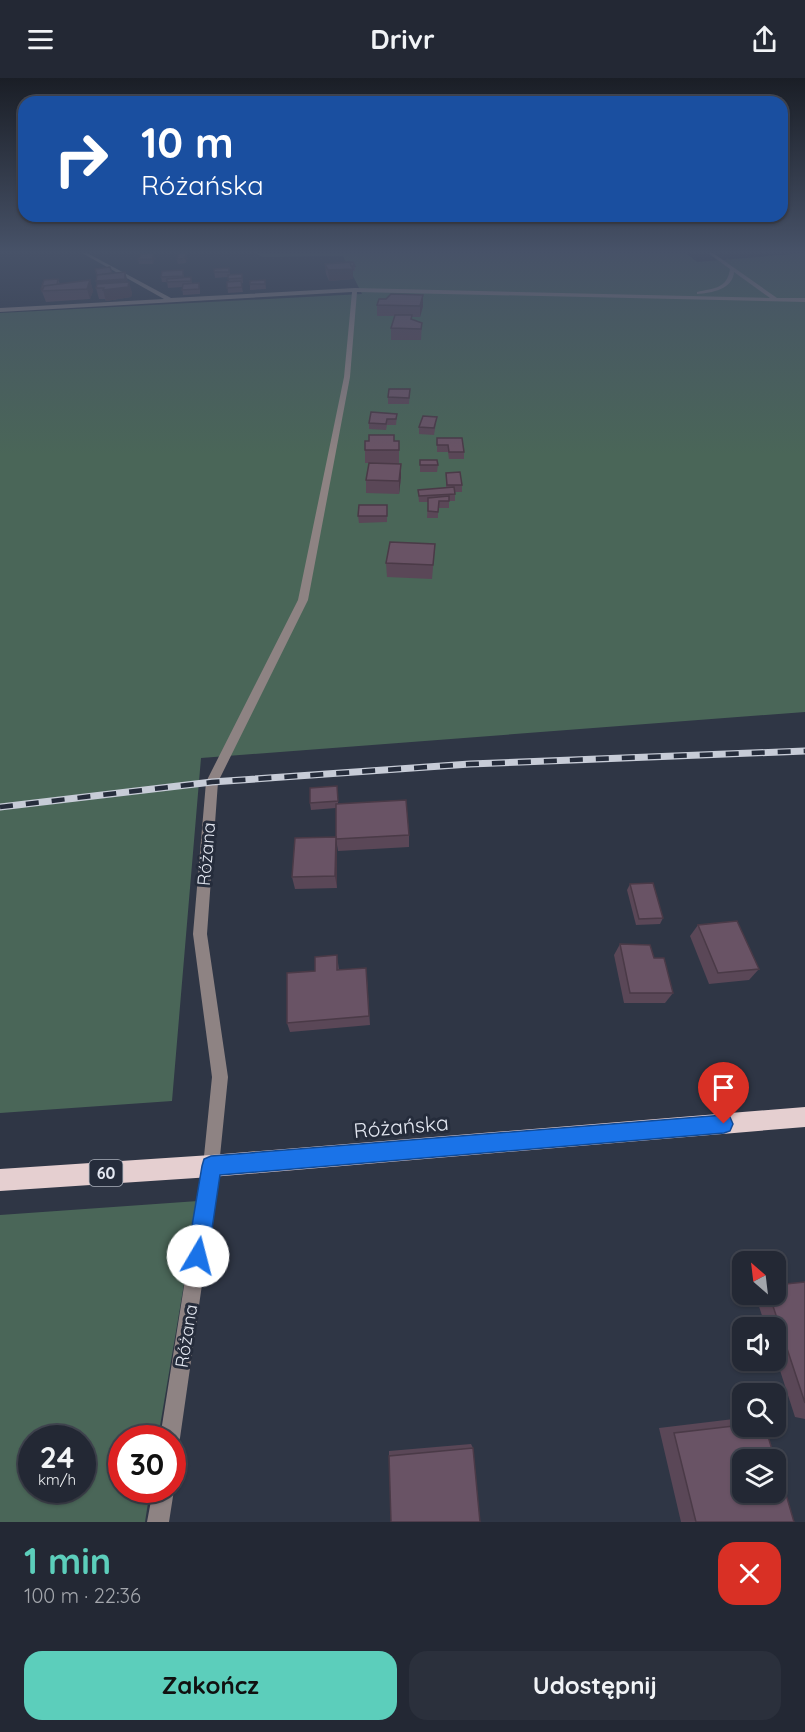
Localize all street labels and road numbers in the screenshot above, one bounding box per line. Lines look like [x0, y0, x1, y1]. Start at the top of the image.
street label: Różana [192, 821, 220, 887]
street label: Różańska [352, 1109, 450, 1143]
road number: 60 [90, 1160, 122, 1186]
street label: Różana [170, 1303, 202, 1369]

